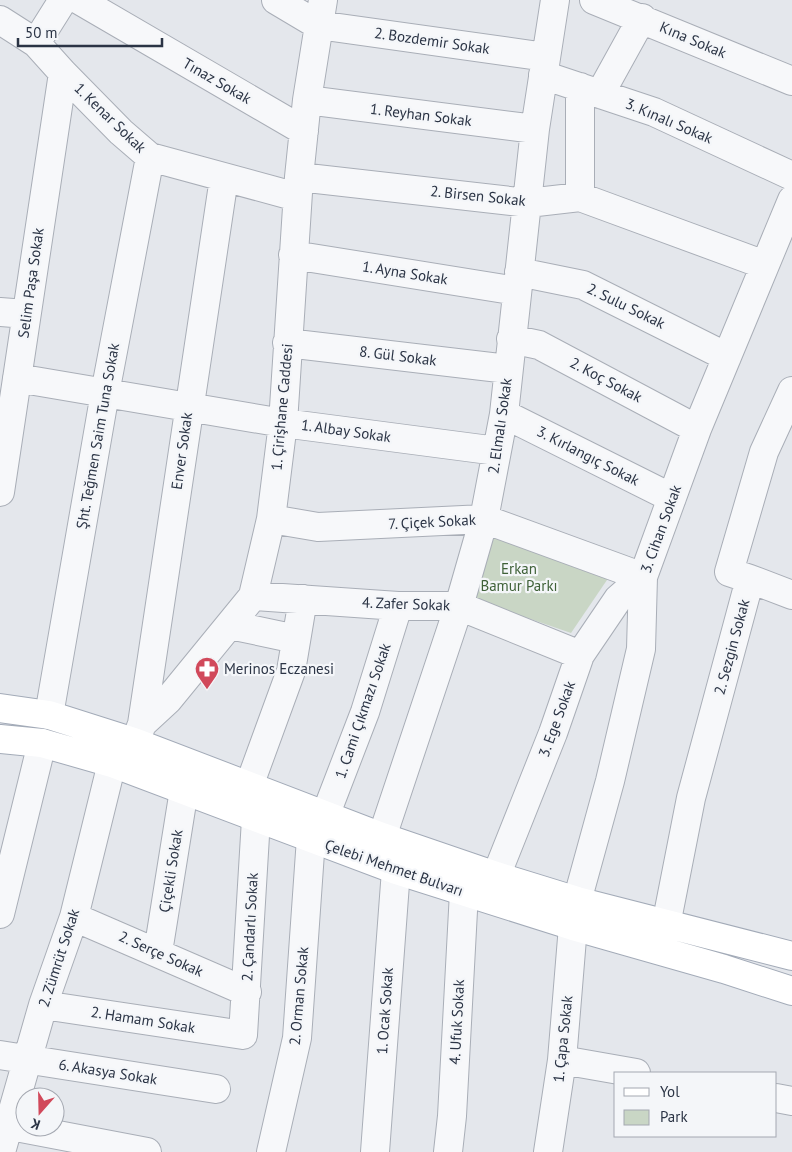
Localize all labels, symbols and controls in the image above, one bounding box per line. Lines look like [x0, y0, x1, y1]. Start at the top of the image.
scale bar [18, 15, 161, 47]
street label: Kına Sokak [657, 17, 730, 62]
text: 50 m [25, 23, 58, 42]
street label: 2. Bozdemir Sokak [373, 23, 492, 58]
street label: Tınaz Sokak [180, 53, 256, 108]
street label: 1. Kenar Sokak [70, 79, 151, 157]
street label: 3. Kınalı Sokak [623, 94, 717, 148]
street label: 1. Reyhan Sokak [369, 99, 474, 130]
street label: 2. Birsen Sokak [429, 181, 528, 210]
street label: Selim Paşa Sokak [13, 226, 48, 339]
street label: 1. Ayna Sokak [361, 256, 450, 289]
street label: 2. Sulu Sokak [584, 278, 669, 333]
street label: Şht. Teğmen Saim Tuna Sokak [72, 341, 123, 530]
street label: 8. Gül Sokak [358, 341, 439, 370]
street label: 1. Çirişhane Caddesi [266, 343, 297, 471]
street label: 2. Koç Sokak [567, 353, 646, 407]
street label: 2. Elmalı Sokak [483, 376, 516, 475]
street label: Enver Sokak [167, 410, 196, 491]
street label: 1. Albay Sokak [300, 415, 393, 446]
street label: 3. Kırlangıç Sokak [534, 421, 644, 490]
street label: 3. Cihan Sokak [636, 481, 686, 576]
street label: 7. Çiçek Sokak [388, 510, 477, 533]
park label: Erkan Bamur Parkı [480, 559, 558, 595]
street label: 4. Zafer Sokak [362, 592, 451, 615]
street label: 2. Sezgin Sokak [710, 596, 754, 697]
street label: 1. Cami Çıkmazı Sokak [330, 640, 395, 781]
pharmacy icon: Merinos Eczanesi [194, 656, 220, 690]
place label: Merinos Eczanesi [224, 659, 334, 678]
street label: 3. Ege Sokak [534, 677, 579, 760]
street label: Çiçekli Sokak [155, 827, 187, 914]
street label: Çelebi Mehmet Bulvarı [322, 835, 466, 900]
street label: 2. Çandarlı Sokak [237, 871, 262, 982]
street label: 2. Zümrüt Sokak [34, 905, 84, 1009]
street label: 2. Serçe Sokak [116, 926, 207, 981]
street label: 2. Orman Sokak [285, 945, 312, 1046]
street label: 1. Ocak Sokak [372, 966, 397, 1055]
street label: 4. Ufuk Sokak [445, 978, 468, 1065]
street label: 1. Çapa Sokak [548, 994, 577, 1083]
street label: 2. Hamam Sokak [90, 1002, 197, 1037]
street label: 6. Akasya Sokak [57, 1054, 160, 1089]
legend [614, 1072, 777, 1137]
text: Yol [660, 1082, 680, 1101]
north arrow [15, 1087, 65, 1137]
text: Park [660, 1107, 688, 1126]
text: K [28, 1114, 43, 1134]

